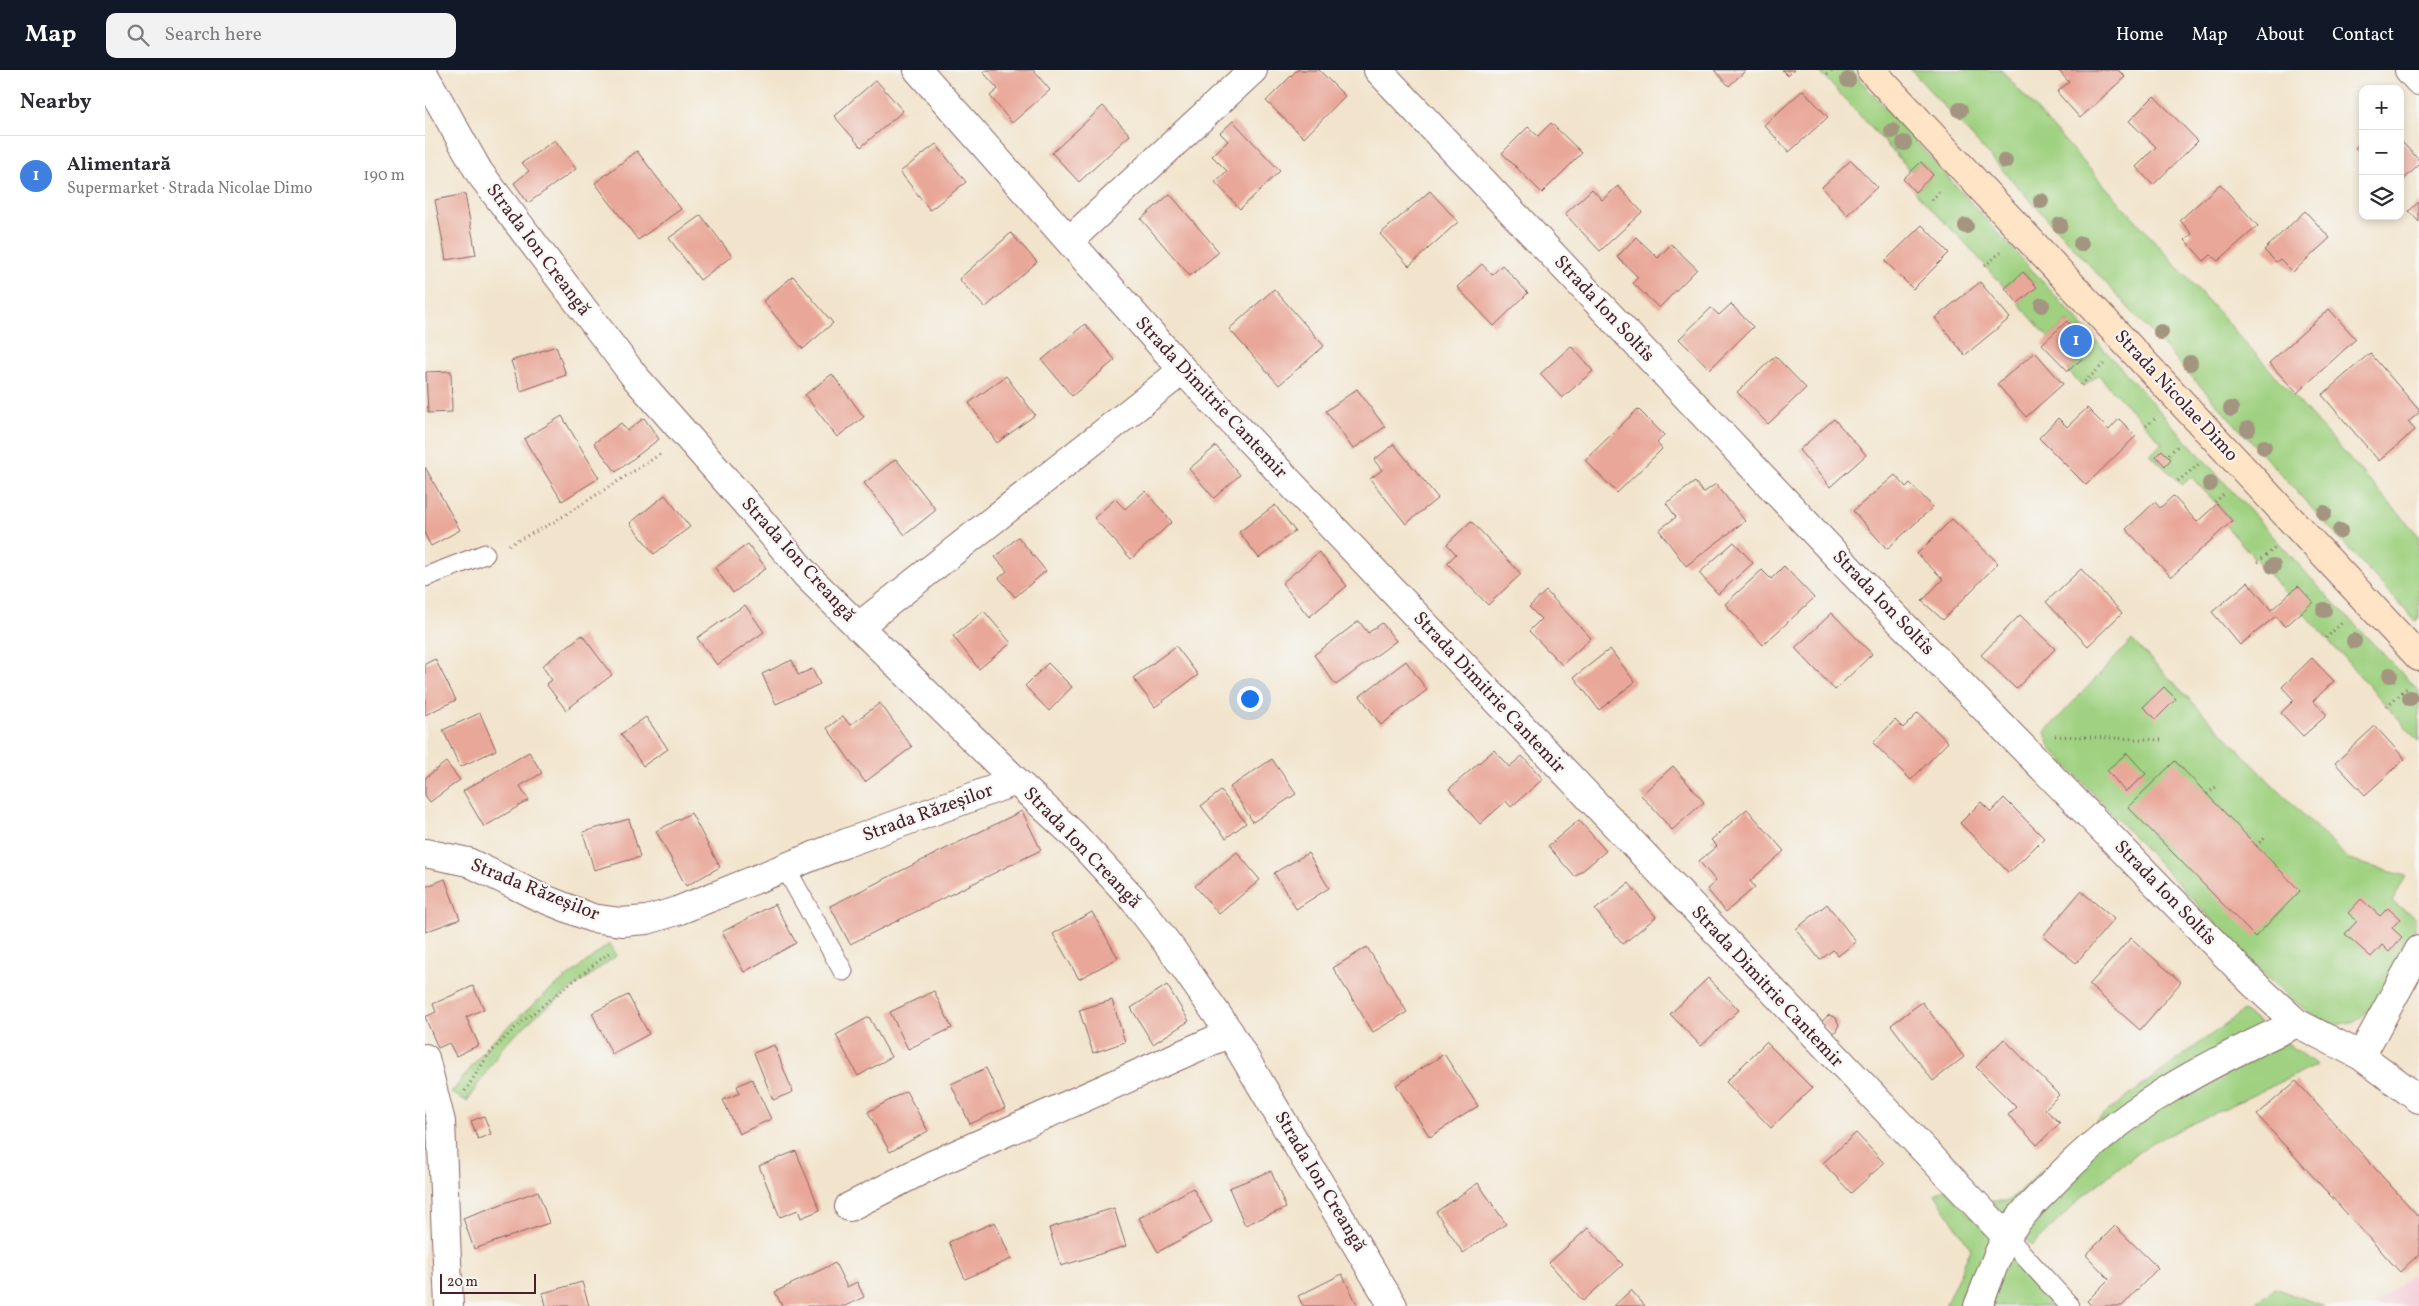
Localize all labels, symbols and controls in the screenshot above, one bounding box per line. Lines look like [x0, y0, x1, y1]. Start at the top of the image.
search box [106, 13, 456, 58]
text: Map [25, 18, 76, 52]
icon: search [124, 21, 152, 49]
text: Search here [164, 22, 262, 48]
text: Home [2116, 23, 2164, 48]
text: Map [2192, 23, 2228, 48]
text: About [2256, 23, 2304, 48]
text: Contact [2332, 23, 2394, 48]
map controls [2359, 85, 2404, 220]
button: + [2359, 85, 2404, 130]
text: Nearby [20, 88, 91, 117]
button: − [2359, 130, 2404, 175]
text: Alimentară [67, 152, 171, 178]
text: 1 [33, 165, 39, 187]
text: 190 m [363, 165, 405, 187]
button: layers [2359, 175, 2404, 220]
text: Supermarket · Strada Nicolae Dimo [67, 178, 313, 200]
street label: Strada Ion Creangă [480, 178, 596, 322]
street label: Strada Ion Soltîs [1548, 250, 1660, 368]
street label: Strada Dimitrie Cantemir [1129, 311, 1293, 485]
pin: 1 [2060, 322, 2092, 360]
street label: Strada Nicolae Dimo [2108, 325, 2244, 467]
street label: Strada Ion Creangă [735, 492, 861, 628]
street label: Strada Ion Soltîs [1826, 545, 1940, 661]
street label: Strada Dimitrie Cantemir [1407, 606, 1571, 780]
your location [1237, 686, 1263, 712]
street label: Strada Răzeșilor [859, 777, 997, 849]
street label: Strada Ion Creangă [1017, 781, 1147, 915]
street label: Strada Ion Soltîs [2108, 835, 2222, 951]
street label: Strada Răzeșilor [467, 852, 603, 928]
street label: Strada Dimitrie Cantemir [1685, 900, 1849, 1074]
street label: Strada Ion Creangă [1268, 1107, 1372, 1257]
scale bar [440, 1271, 536, 1294]
text: 20 m [447, 1273, 478, 1292]

